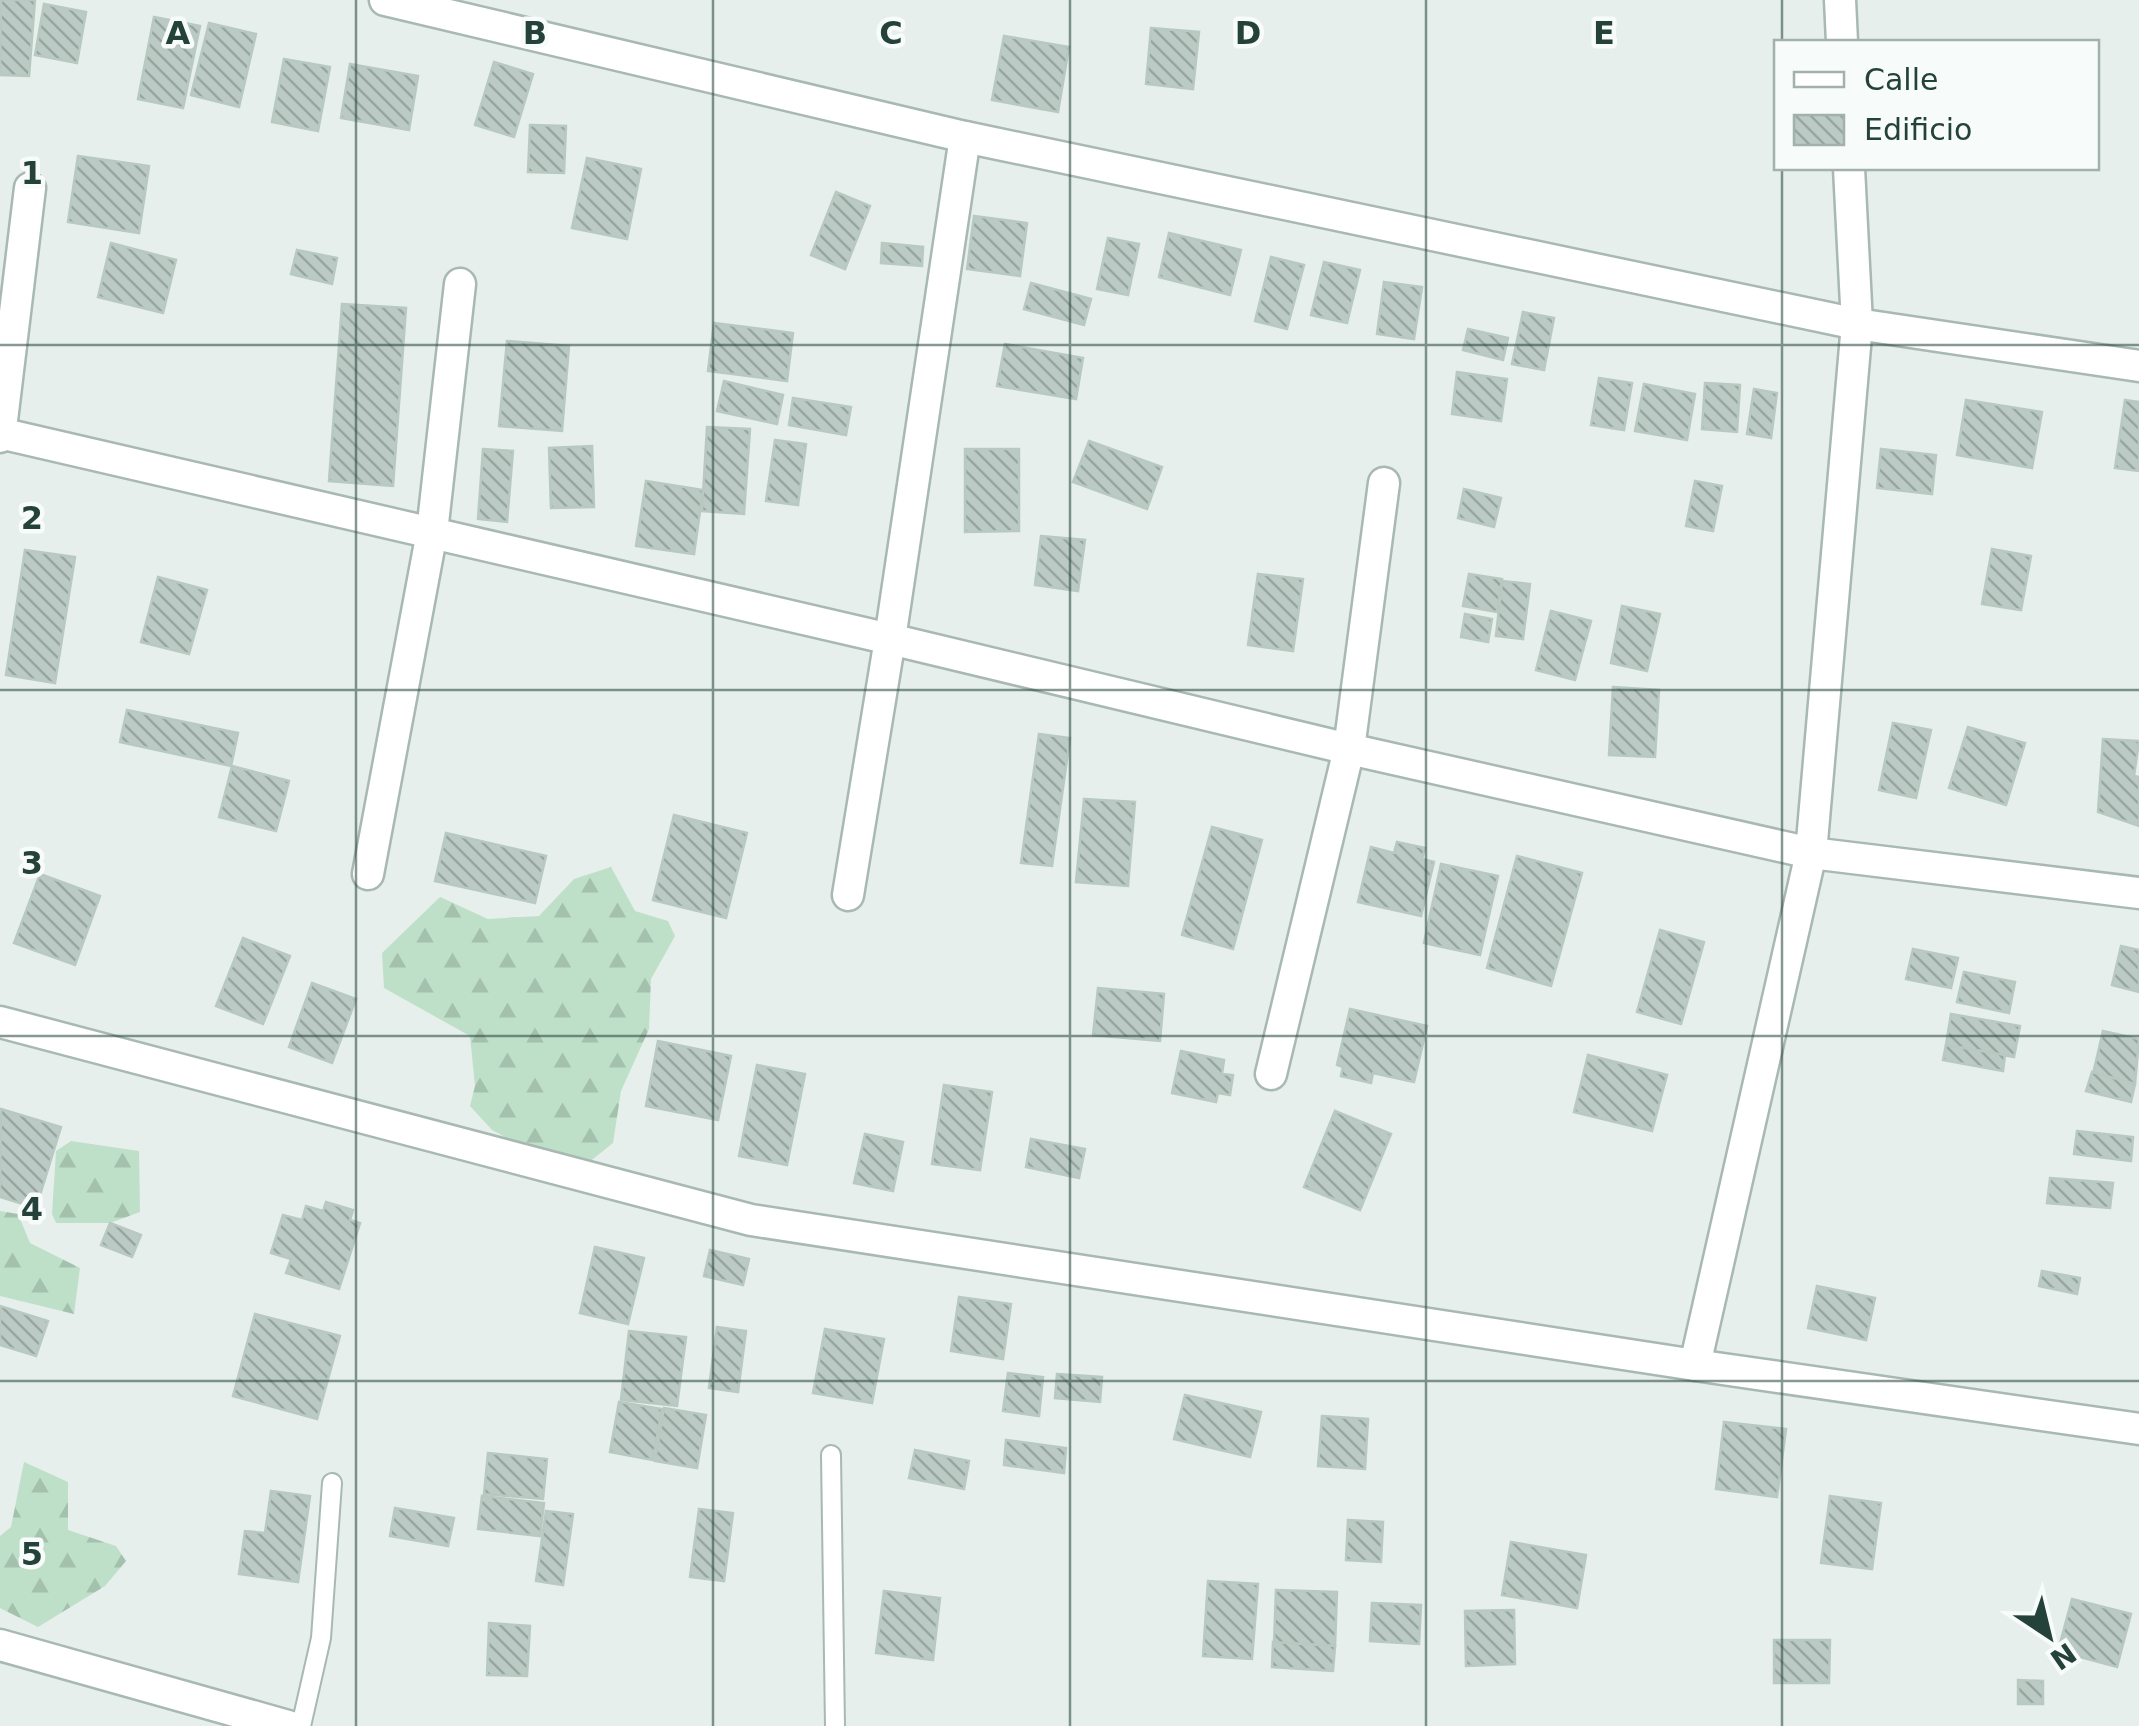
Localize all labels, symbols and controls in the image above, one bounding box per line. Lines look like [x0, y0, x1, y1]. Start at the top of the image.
text: A [166, 14, 191, 52]
text: B [523, 14, 547, 52]
text: C [879, 14, 903, 52]
text: D [1235, 14, 1261, 52]
text: E [1593, 14, 1615, 52]
legend [1774, 40, 2099, 170]
text: Calle [1864, 62, 1938, 97]
text: Edificio [1864, 112, 1972, 147]
text: 1 [21, 154, 43, 192]
text: 2 [21, 499, 43, 537]
text: 3 [21, 844, 43, 882]
text: 4 [21, 1190, 43, 1228]
text: 5 [21, 1535, 43, 1573]
north arrow [1999, 1586, 2099, 1686]
text: N [2044, 1636, 2082, 1676]

